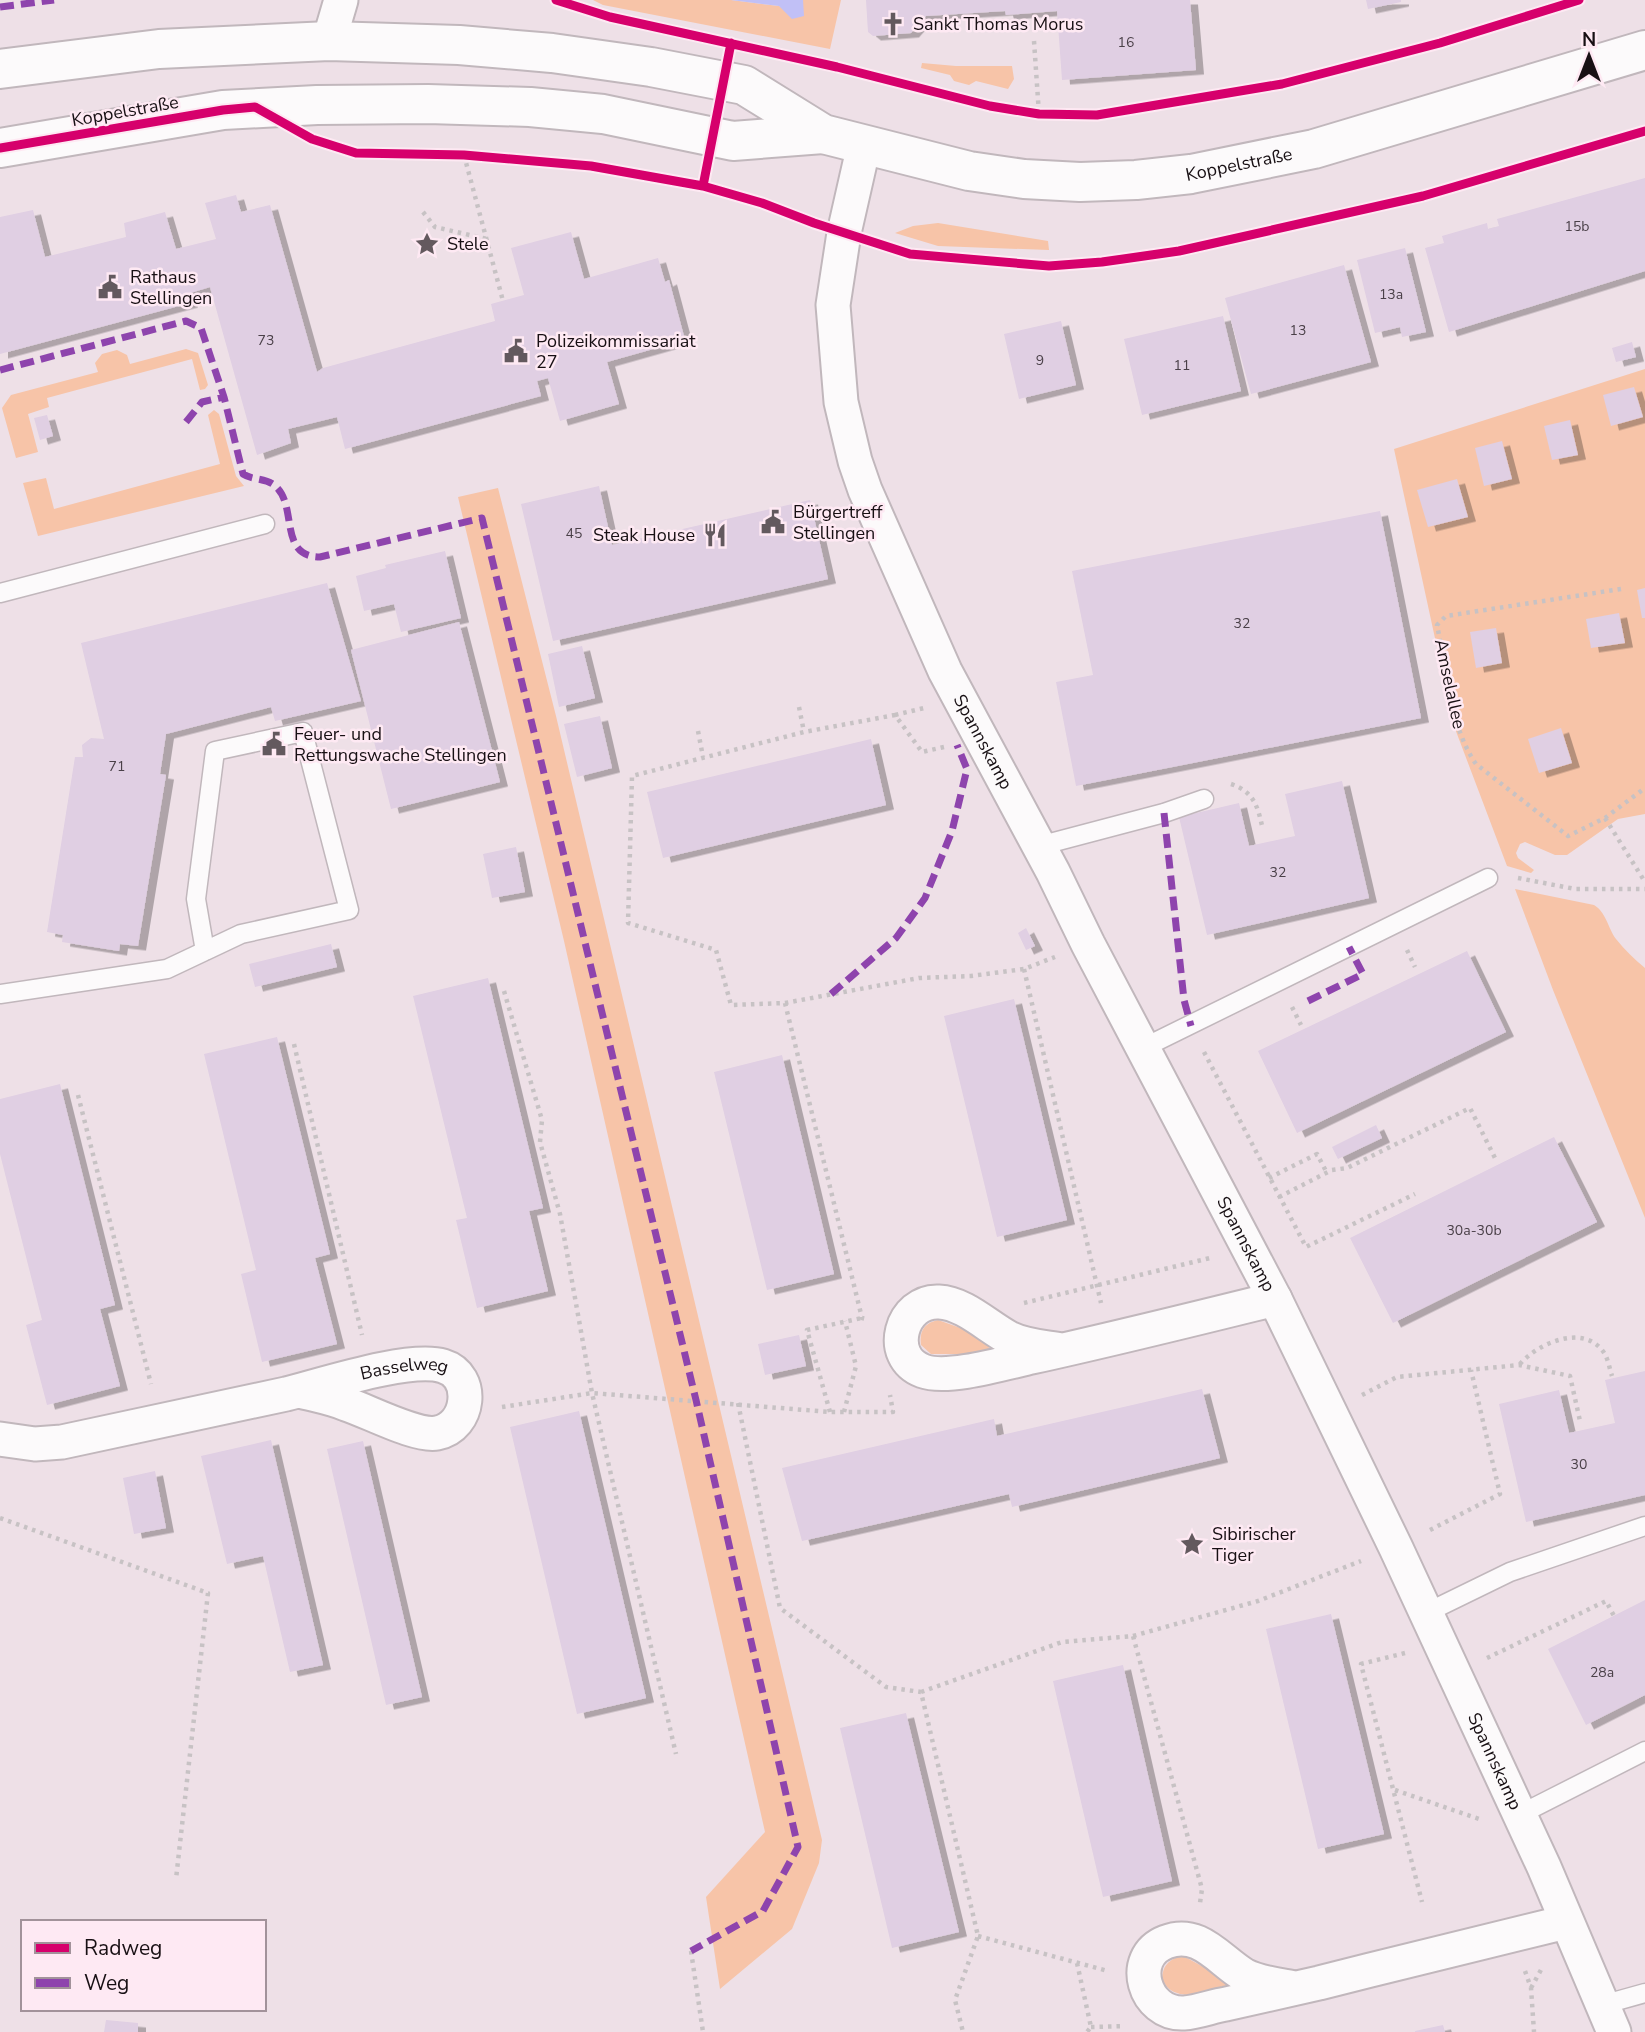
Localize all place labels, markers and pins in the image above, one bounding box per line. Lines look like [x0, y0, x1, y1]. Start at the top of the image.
church icon: Sankt Thomas Morus [879, 10, 907, 38]
place label: Sankt Thomas Morus [913, 12, 1083, 36]
place icon: Stele [413, 230, 441, 258]
place label: Stele [447, 232, 489, 256]
place label: Rathaus Stellingen [130, 265, 212, 310]
public building icon: Rathaus Stellingen [96, 273, 124, 301]
place label: Polizeikommissariat 27 [536, 329, 696, 374]
public building icon: Polizeikommissariat 27 [502, 337, 530, 365]
place label: Bürgertreff Stellingen [793, 500, 884, 545]
public building icon: Bürgertreff Stellingen [759, 508, 787, 536]
restaurant icon: Steak House [701, 521, 729, 549]
place label: Steak House [593, 523, 695, 547]
place label: Feuer- und Rettungswache Stellingen [294, 722, 507, 767]
public building icon: Feuer- und Rettungswache Stellingen [260, 730, 288, 758]
place label: Sibirischer Tiger [1212, 1522, 1296, 1567]
place icon: Sibirischer Tiger [1178, 1530, 1206, 1558]

